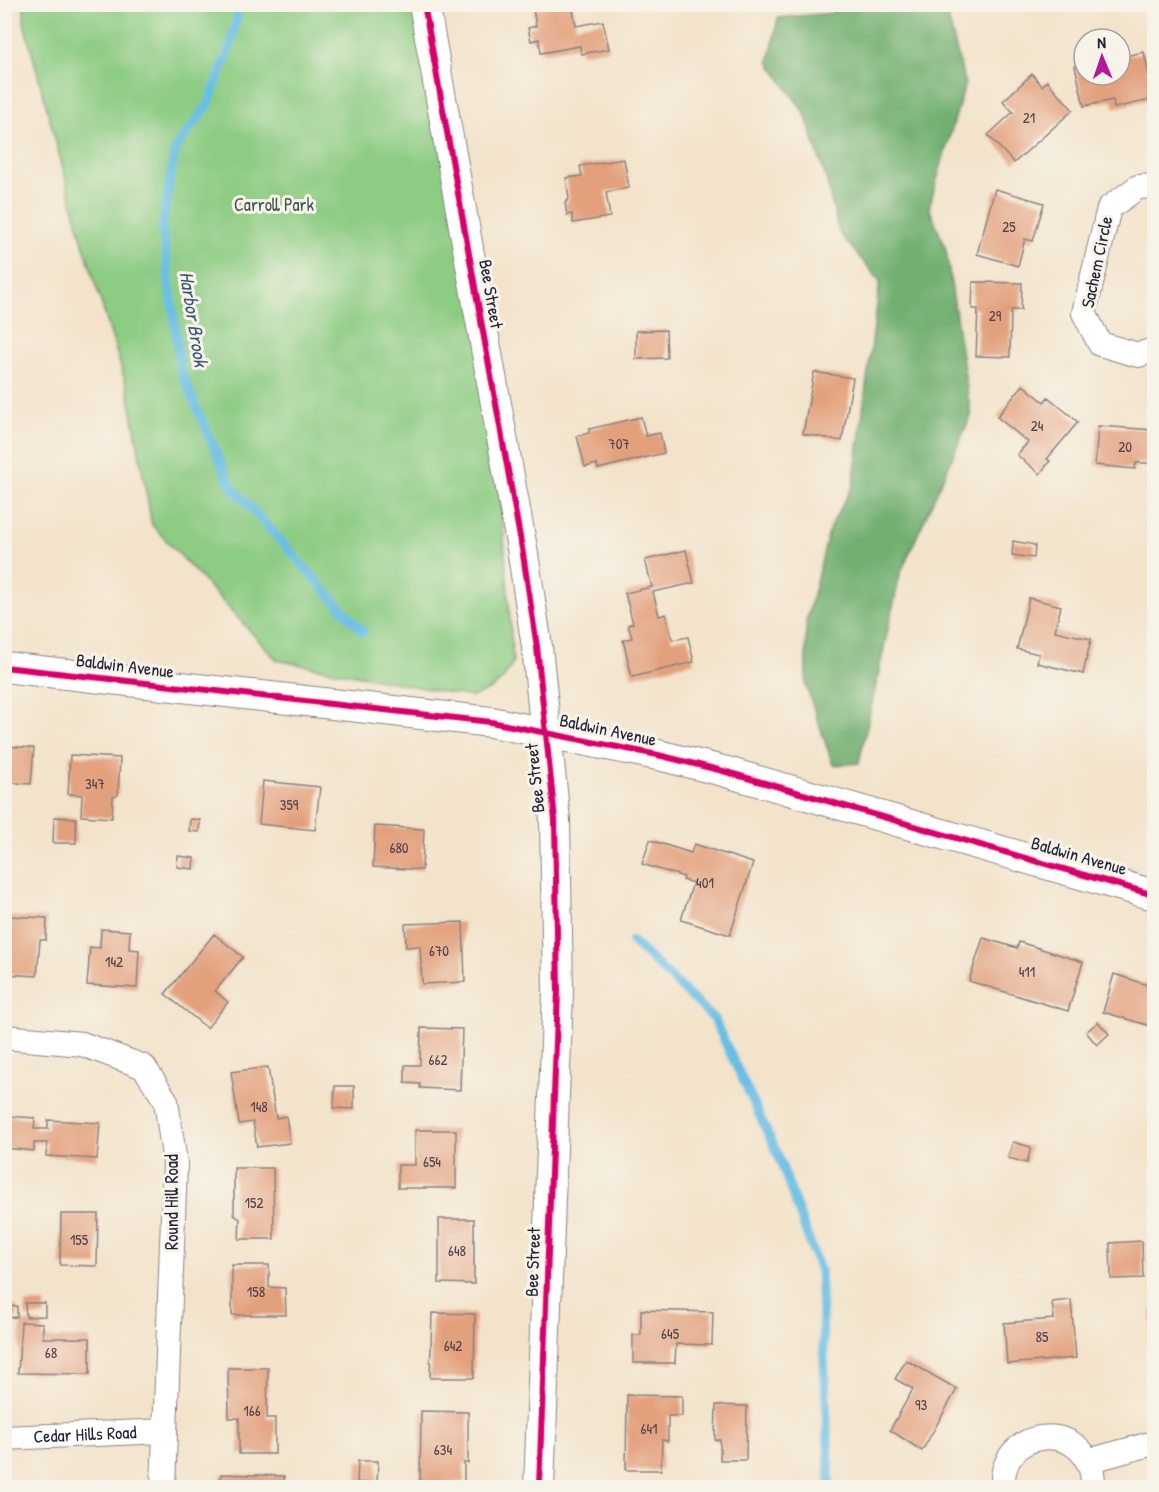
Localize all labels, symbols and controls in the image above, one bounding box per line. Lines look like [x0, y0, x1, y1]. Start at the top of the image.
north arrow [1072, 27, 1132, 87]
text: N [1097, 31, 1107, 53]
house number: 21 [1023, 107, 1035, 128]
park label: Carroll Park [234, 192, 315, 217]
street label: Sachem Circle [1075, 214, 1118, 310]
house number: 25 [1002, 216, 1016, 237]
street label: Bee Street [473, 258, 510, 331]
water label: Harbor Brook [174, 270, 216, 370]
house number: 29 [989, 305, 1002, 326]
house number: 24 [1031, 415, 1044, 436]
house number: 707 [608, 433, 630, 454]
house number: 20 [1118, 436, 1132, 457]
street label: Baldwin Avenue [75, 647, 175, 684]
street label: Baldwin Avenue [557, 707, 659, 752]
street label: Bee Street [518, 741, 551, 814]
house number: 347 [85, 773, 105, 794]
house number: 359 [280, 794, 299, 815]
street label: Baldwin Avenue [1028, 830, 1130, 881]
house number: 680 [389, 837, 409, 858]
house number: 401 [696, 872, 714, 893]
house number: 670 [429, 940, 449, 961]
house number: 142 [105, 951, 123, 972]
house number: 411 [1019, 961, 1035, 982]
house number: 662 [429, 1049, 448, 1070]
house number: 148 [250, 1096, 268, 1117]
house number: 654 [423, 1151, 441, 1172]
street label: Round Hill Road [159, 1154, 184, 1250]
house number: 152 [245, 1192, 263, 1213]
street label: Bee Street [519, 1226, 546, 1297]
house number: 155 [70, 1229, 89, 1250]
house number: 648 [448, 1240, 466, 1261]
house number: 158 [247, 1281, 265, 1302]
house number: 645 [661, 1323, 680, 1344]
house number: 85 [1036, 1326, 1049, 1347]
house number: 642 [444, 1335, 462, 1356]
house number: 68 [45, 1342, 57, 1363]
house number: 93 [915, 1394, 927, 1415]
house number: 166 [243, 1400, 261, 1421]
house number: 641 [640, 1418, 658, 1439]
street label: Cedar Hills Road [33, 1419, 137, 1449]
house number: 634 [434, 1439, 453, 1460]

